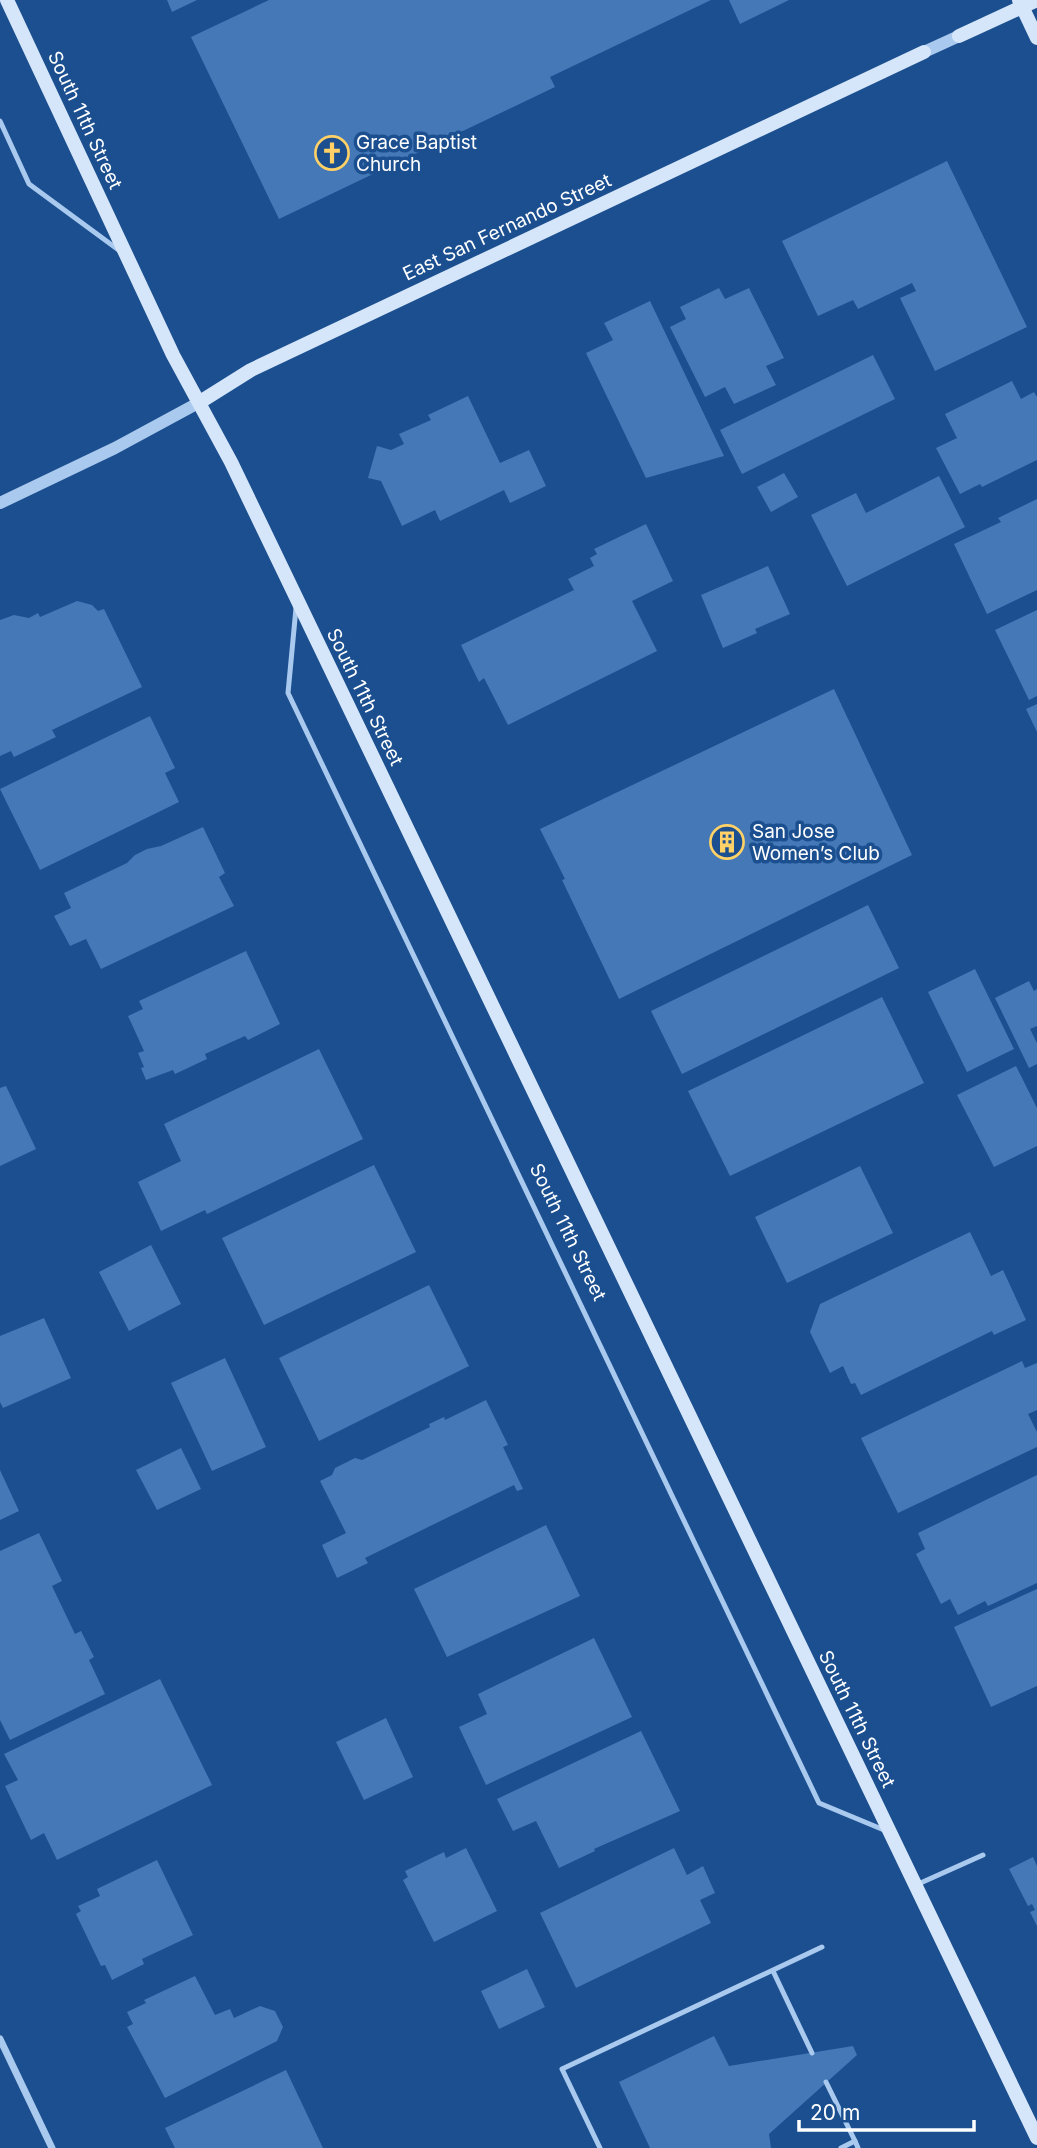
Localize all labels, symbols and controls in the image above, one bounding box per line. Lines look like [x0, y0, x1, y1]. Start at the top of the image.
street label: South 11th Street [43, 47, 127, 193]
place label: Grace Baptist Church [356, 131, 477, 176]
church icon: Grace Baptist Church [313, 134, 351, 172]
street label: East San Fernando Street [399, 169, 615, 285]
street label: South 11th Street [322, 625, 408, 769]
place label: San Jose Women’s Club [752, 820, 880, 865]
building icon: San Jose Women’s Club [708, 823, 746, 861]
street label: South 11th Street [525, 1160, 611, 1304]
street label: South 11th Street [814, 1647, 900, 1791]
scale bar [799, 2088, 974, 2132]
text: 20 m [810, 2100, 860, 2125]

